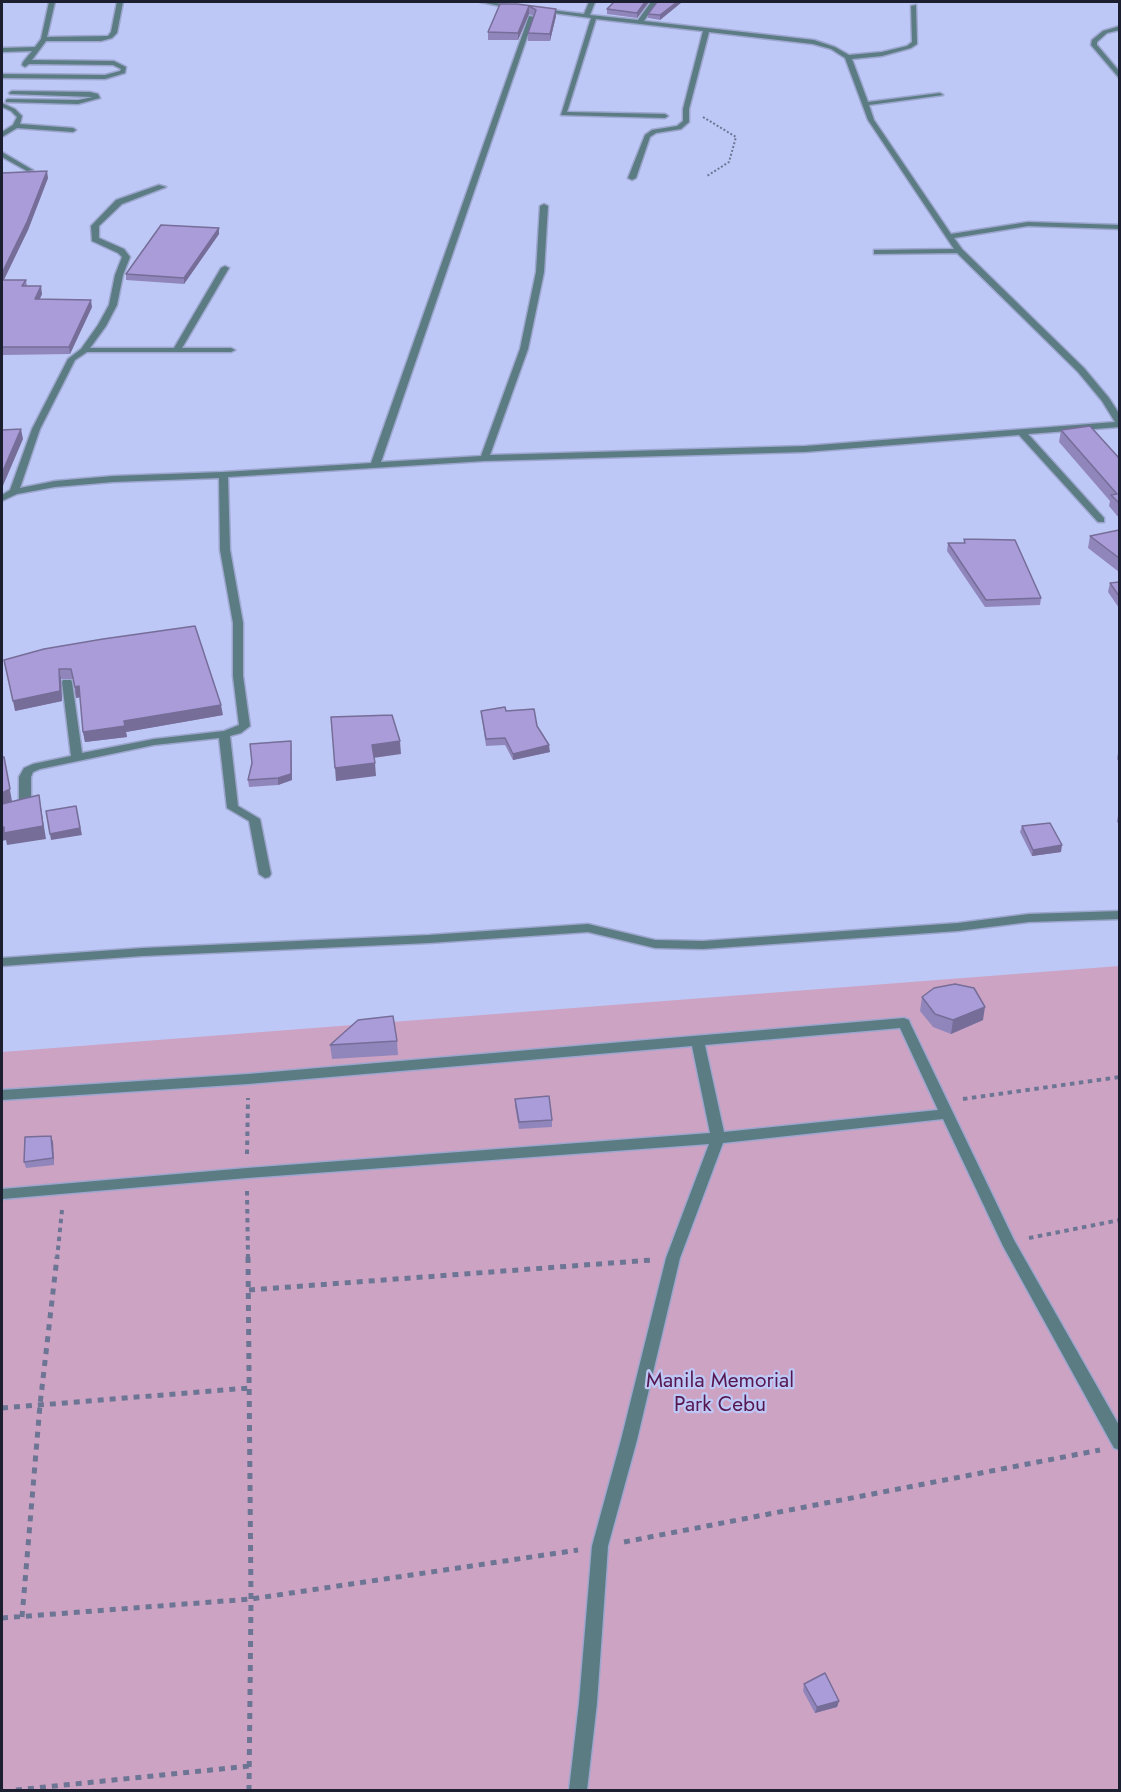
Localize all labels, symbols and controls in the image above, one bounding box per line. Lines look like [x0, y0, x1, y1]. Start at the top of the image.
park label: Manila Memorial Park Cebu [646, 1369, 794, 1419]

